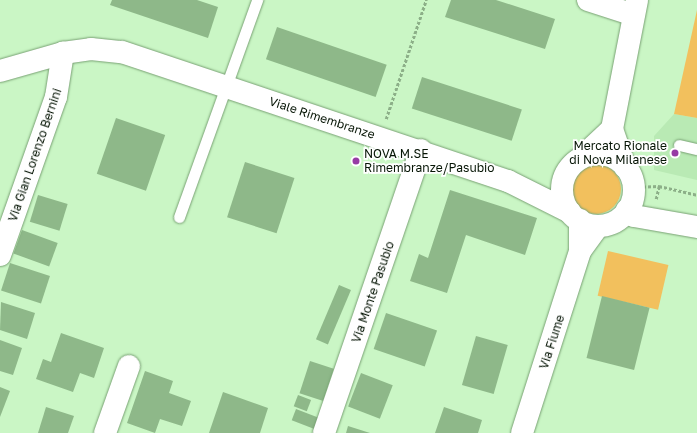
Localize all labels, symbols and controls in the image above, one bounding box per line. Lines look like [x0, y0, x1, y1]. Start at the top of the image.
street label: Via Gian Lorenzo Bernini [5, 87, 65, 223]
street label: Viale Rimembranze [267, 94, 377, 142]
place label: Mercato Rionale di Nova Milanese [569, 139, 667, 167]
place label: NOVA M.SE Rimembranze/Pasubio [364, 147, 494, 175]
marker: Mercato Rionale di Nova Milanese [670, 148, 680, 158]
marker: NOVA M.SE Rimembranze/Pasubio [351, 156, 361, 166]
street label: Via Monte Pasubio [349, 239, 397, 345]
street label: Via Fiume [536, 313, 568, 371]

